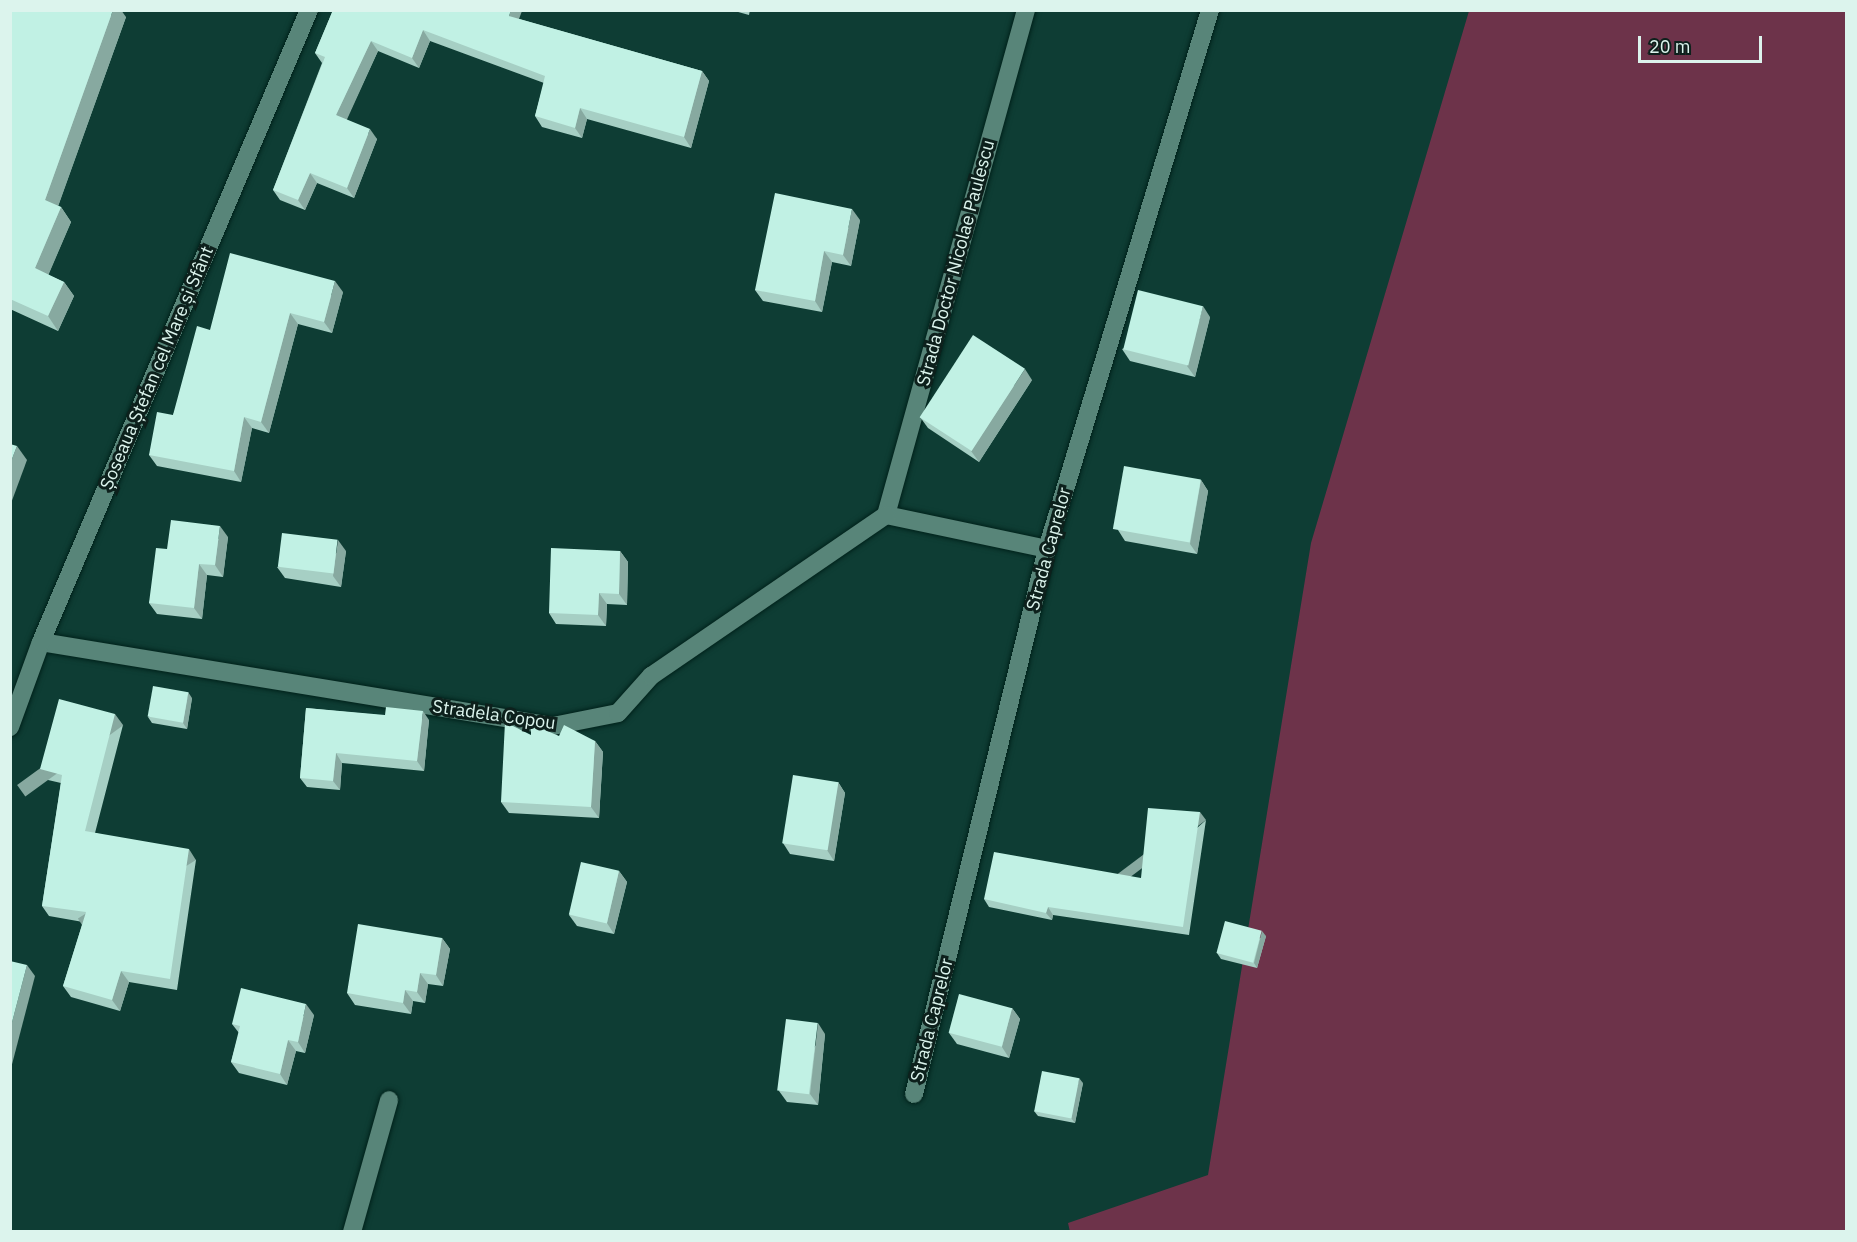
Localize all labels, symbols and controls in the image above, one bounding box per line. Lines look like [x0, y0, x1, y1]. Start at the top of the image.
scale bar [1641, 24, 1766, 62]
text: 20 m [1649, 35, 1691, 58]
street label: Strada Doctor Nicolae Paulescu [913, 138, 999, 388]
street label: Șoseaua Ștefan cel Mare și Sfânt [96, 243, 218, 493]
street label: Strada Caprelor [1022, 485, 1076, 613]
street label: Stradela Copou [431, 696, 557, 734]
street label: Strada Caprelor [906, 956, 958, 1084]

